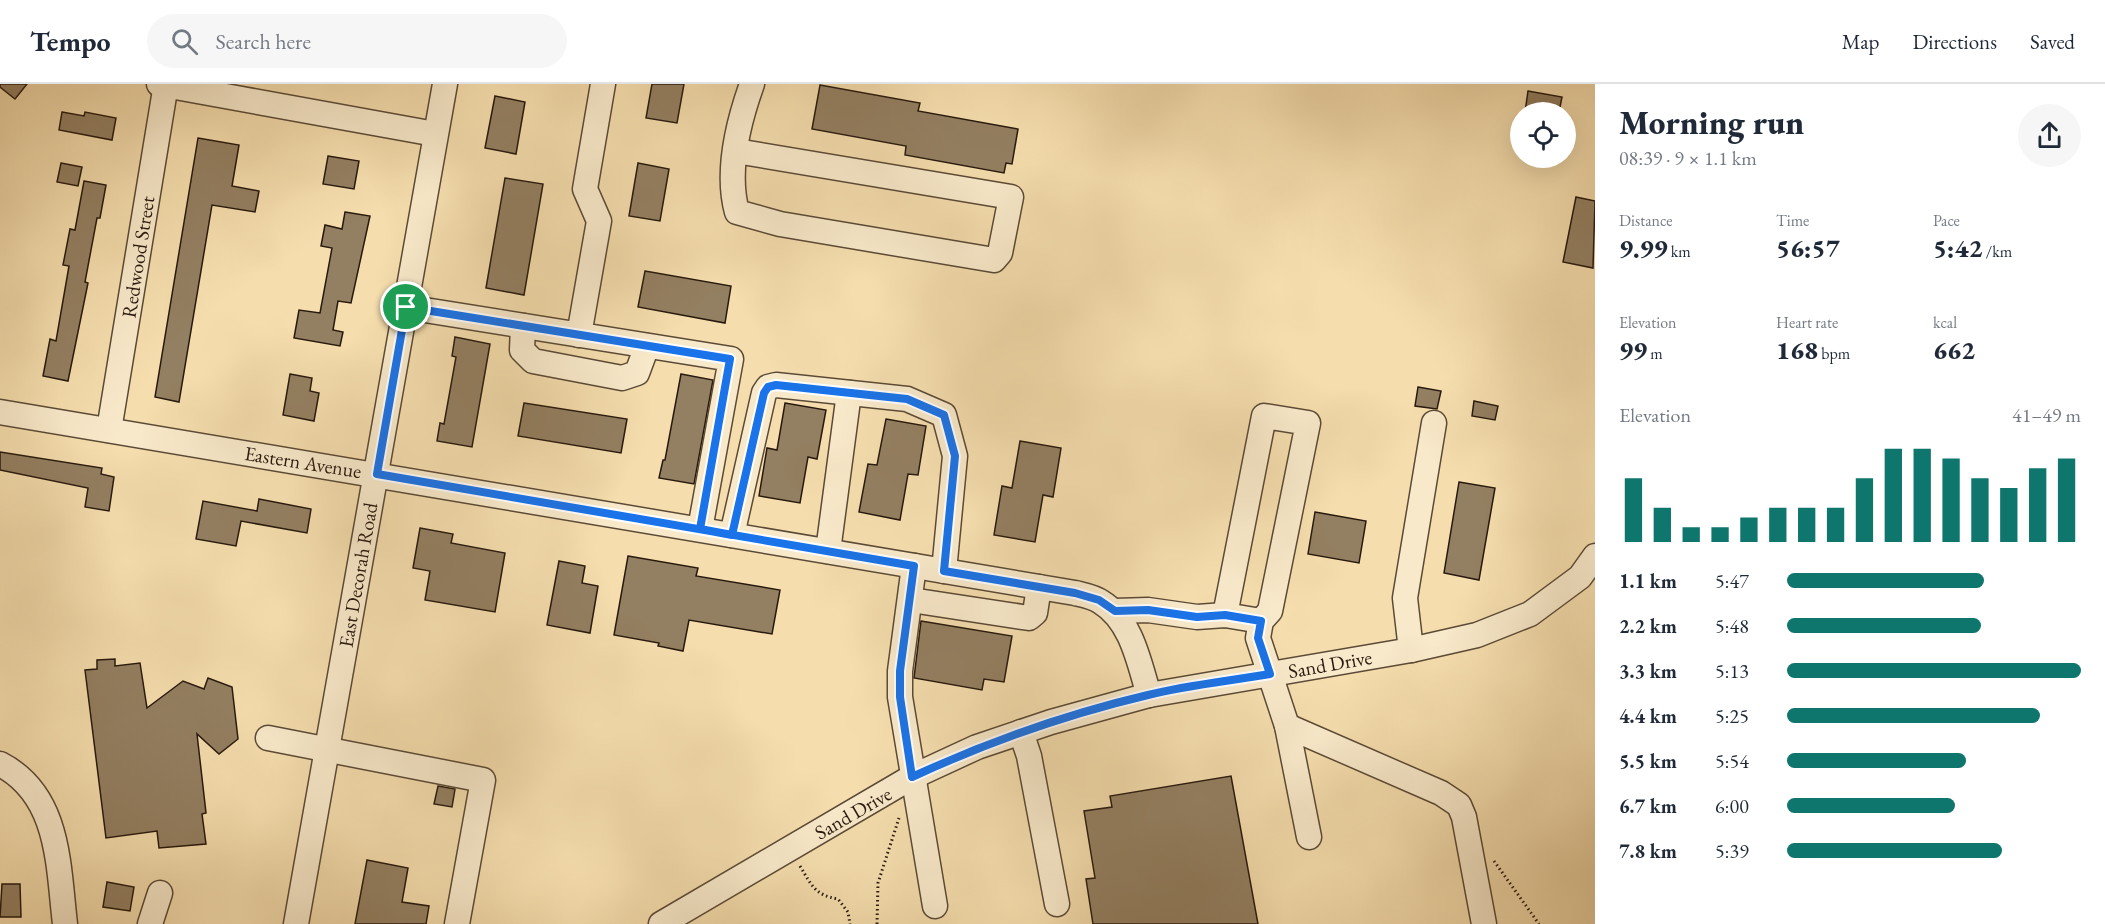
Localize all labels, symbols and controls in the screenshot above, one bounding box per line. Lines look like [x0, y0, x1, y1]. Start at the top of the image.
search box [147, 14, 567, 68]
text: Tempo [30, 23, 111, 59]
icon: search [168, 25, 201, 58]
text: Search here [216, 27, 311, 56]
text: Map [1842, 28, 1879, 55]
text: Directions [1912, 28, 1997, 55]
text: Saved [2030, 28, 2075, 55]
text: Morning run [1619, 101, 1804, 144]
map controls [1510, 102, 1576, 168]
button: locate [1510, 102, 1576, 168]
button: share [2018, 104, 2081, 167]
text: 08:39 · 9 × 1.1 km [1619, 145, 1757, 171]
street label: Redwood Street [116, 193, 161, 320]
text: Distance [1619, 210, 1672, 231]
text: Time [1776, 210, 1809, 231]
text: Pace [1933, 210, 1960, 231]
text: 9.99 [1619, 231, 1668, 265]
text: 56:57 [1776, 231, 1840, 265]
text: 5:42 [1933, 231, 1983, 265]
text: km [1668, 241, 1691, 262]
text: /km [1983, 241, 2012, 262]
pin [380, 281, 431, 332]
icon: arrive [389, 290, 422, 323]
text: Elevation [1619, 312, 1677, 333]
text: Heart rate [1776, 312, 1838, 333]
text: kcal [1933, 312, 1957, 333]
text: 99 [1619, 333, 1647, 367]
text: 168 [1776, 333, 1818, 367]
text: 662 [1933, 333, 1975, 367]
text: m [1647, 343, 1663, 364]
text: bpm [1818, 343, 1850, 364]
text: Elevation [1619, 402, 1691, 428]
text: 41–49 m [2012, 402, 2081, 428]
street label: Eastern Avenue [243, 440, 363, 484]
street label: East Decorah Road [332, 500, 384, 649]
text: 1.1 km [1619, 568, 1677, 594]
text: 5:47 [1715, 568, 1749, 594]
text: 2.2 km [1619, 613, 1677, 639]
text: 5:48 [1715, 613, 1749, 639]
street label: Sand Drive [1286, 644, 1374, 684]
text: 3.3 km [1619, 658, 1677, 684]
text: 5:13 [1715, 658, 1749, 684]
text: 4.4 km [1619, 703, 1677, 729]
text: 5:25 [1715, 703, 1749, 729]
text: 5.5 km [1619, 748, 1677, 774]
text: 5:54 [1715, 748, 1749, 774]
street label: Sand Drive [810, 780, 896, 845]
text: 6.7 km [1619, 793, 1677, 819]
text: 6:00 [1715, 793, 1749, 819]
text: 7.8 km [1619, 838, 1677, 864]
text: 5:39 [1715, 838, 1749, 864]

